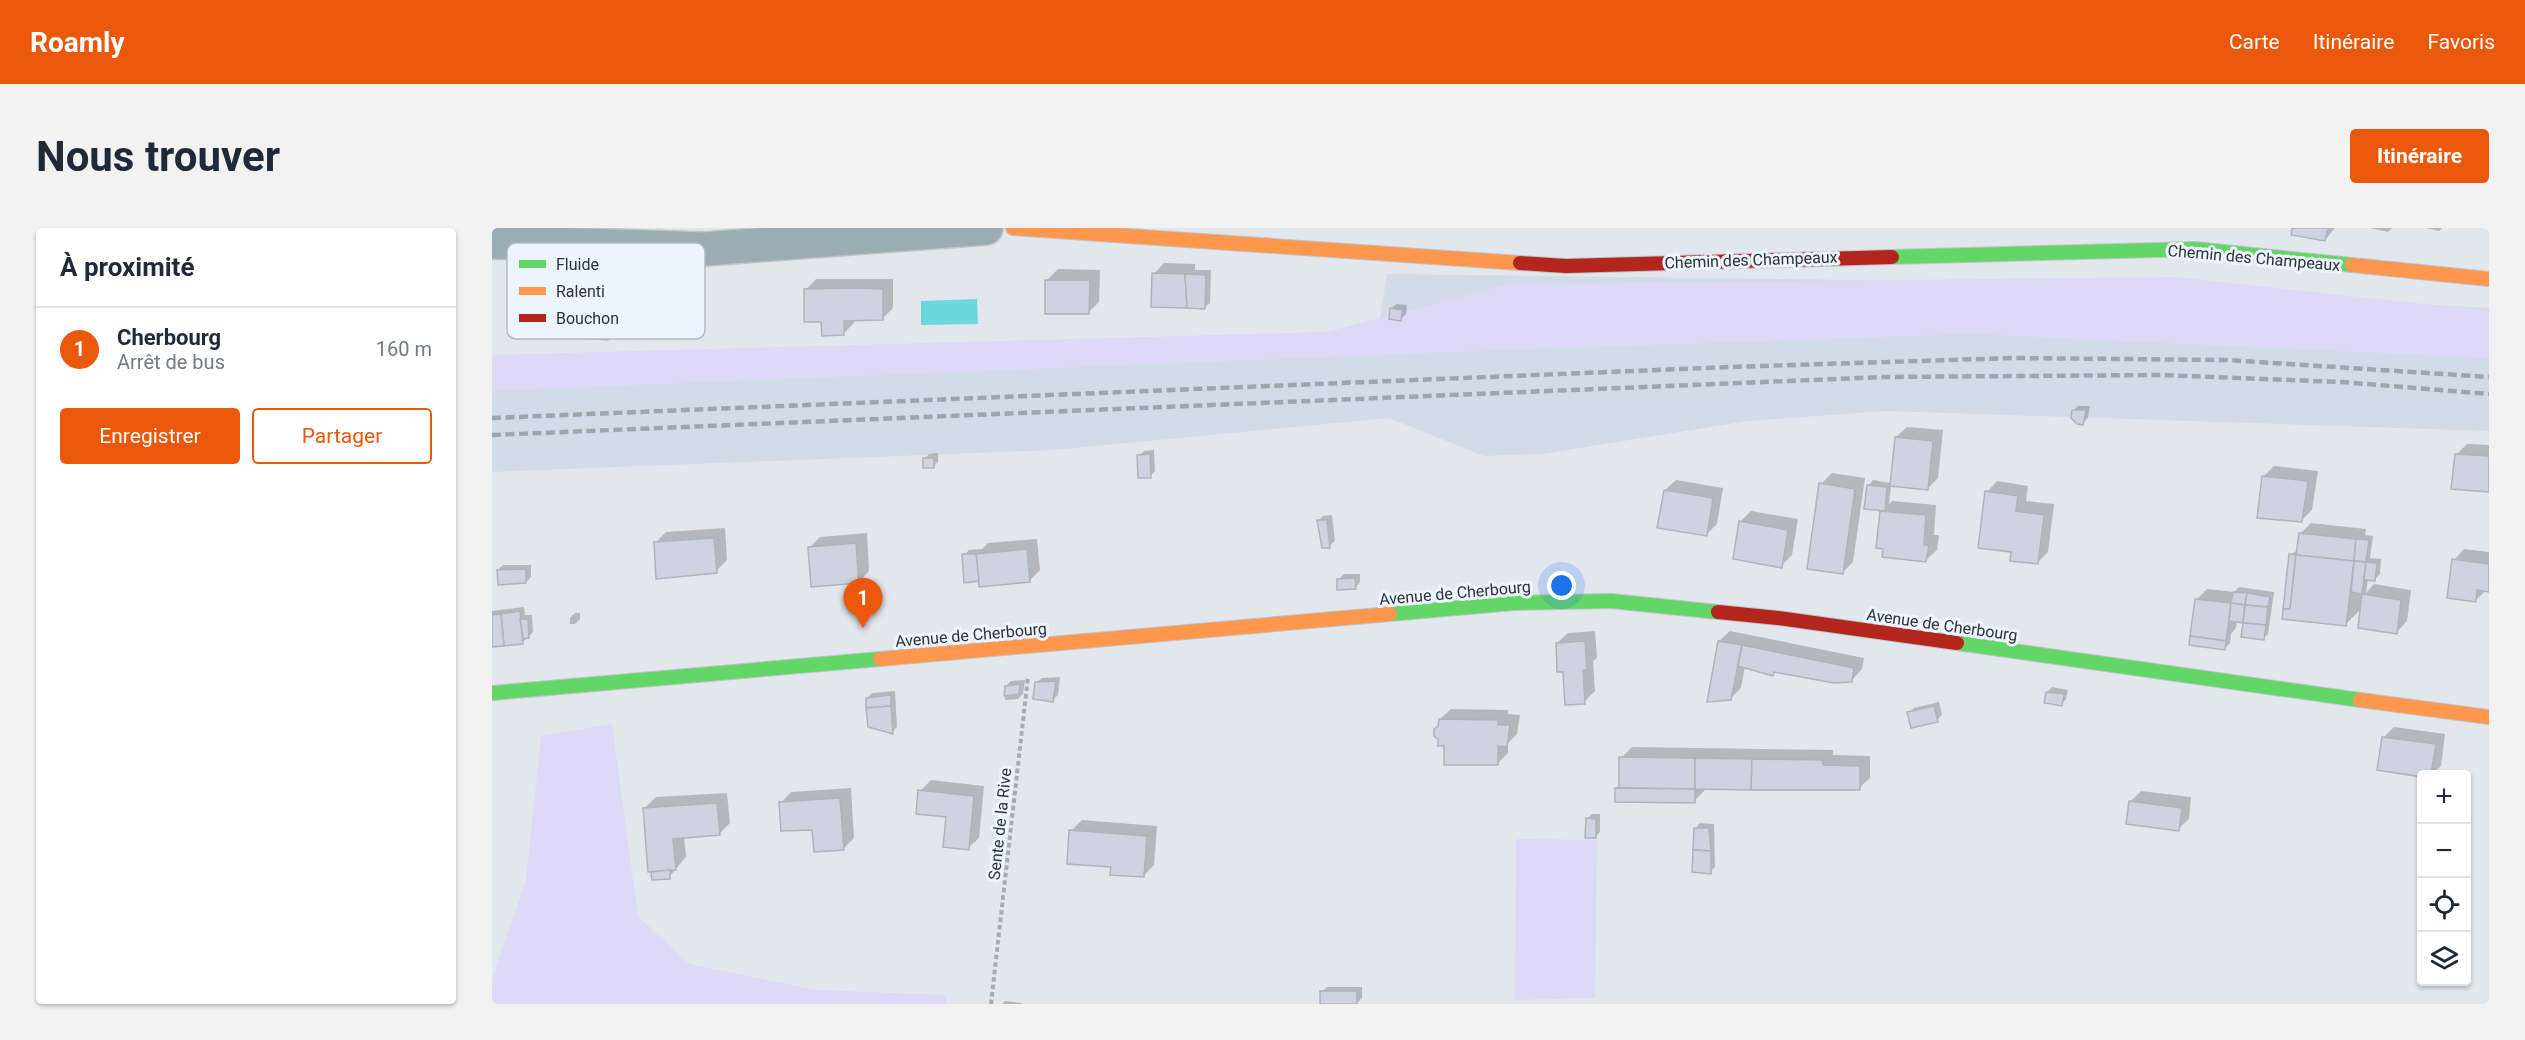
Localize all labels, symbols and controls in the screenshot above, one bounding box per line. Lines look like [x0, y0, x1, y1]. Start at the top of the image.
text: Roamly [30, 26, 125, 59]
text: Carte [2229, 30, 2280, 54]
text: Itinéraire [2313, 30, 2394, 54]
text: Favoris [2427, 30, 2495, 54]
button: Itinéraire [2350, 129, 2489, 183]
text: Nous trouver [36, 132, 280, 181]
street label: Chemin des Champeaux [2167, 241, 2341, 275]
legend [507, 243, 705, 339]
street label: Chemin des Champeaux [1664, 247, 1838, 273]
text: À proximité [60, 252, 194, 282]
text: Fluide [556, 255, 599, 274]
text: Ralenti [556, 282, 605, 301]
text: Bouchon [556, 309, 619, 328]
text: Cherbourg [117, 325, 221, 350]
text: 1 [74, 337, 85, 361]
text: 160 m [376, 337, 432, 361]
text: Arrêt de bus [117, 350, 225, 374]
button: Enregistrer [60, 408, 240, 464]
button: Partager [252, 408, 432, 464]
your location [1547, 571, 1576, 600]
street label: Avenue de Cherbourg [1378, 577, 1532, 609]
pin: 1 [844, 578, 883, 628]
street label: Avenue de Cherbourg [1865, 605, 2019, 645]
street label: Avenue de Cherbourg [894, 619, 1048, 651]
street label: Sente de la Rive [985, 767, 1015, 881]
map controls [2417, 770, 2471, 986]
button: + [2417, 770, 2471, 824]
button: − [2417, 824, 2471, 878]
button: locate [2417, 878, 2471, 932]
button: layers [2417, 932, 2471, 986]

